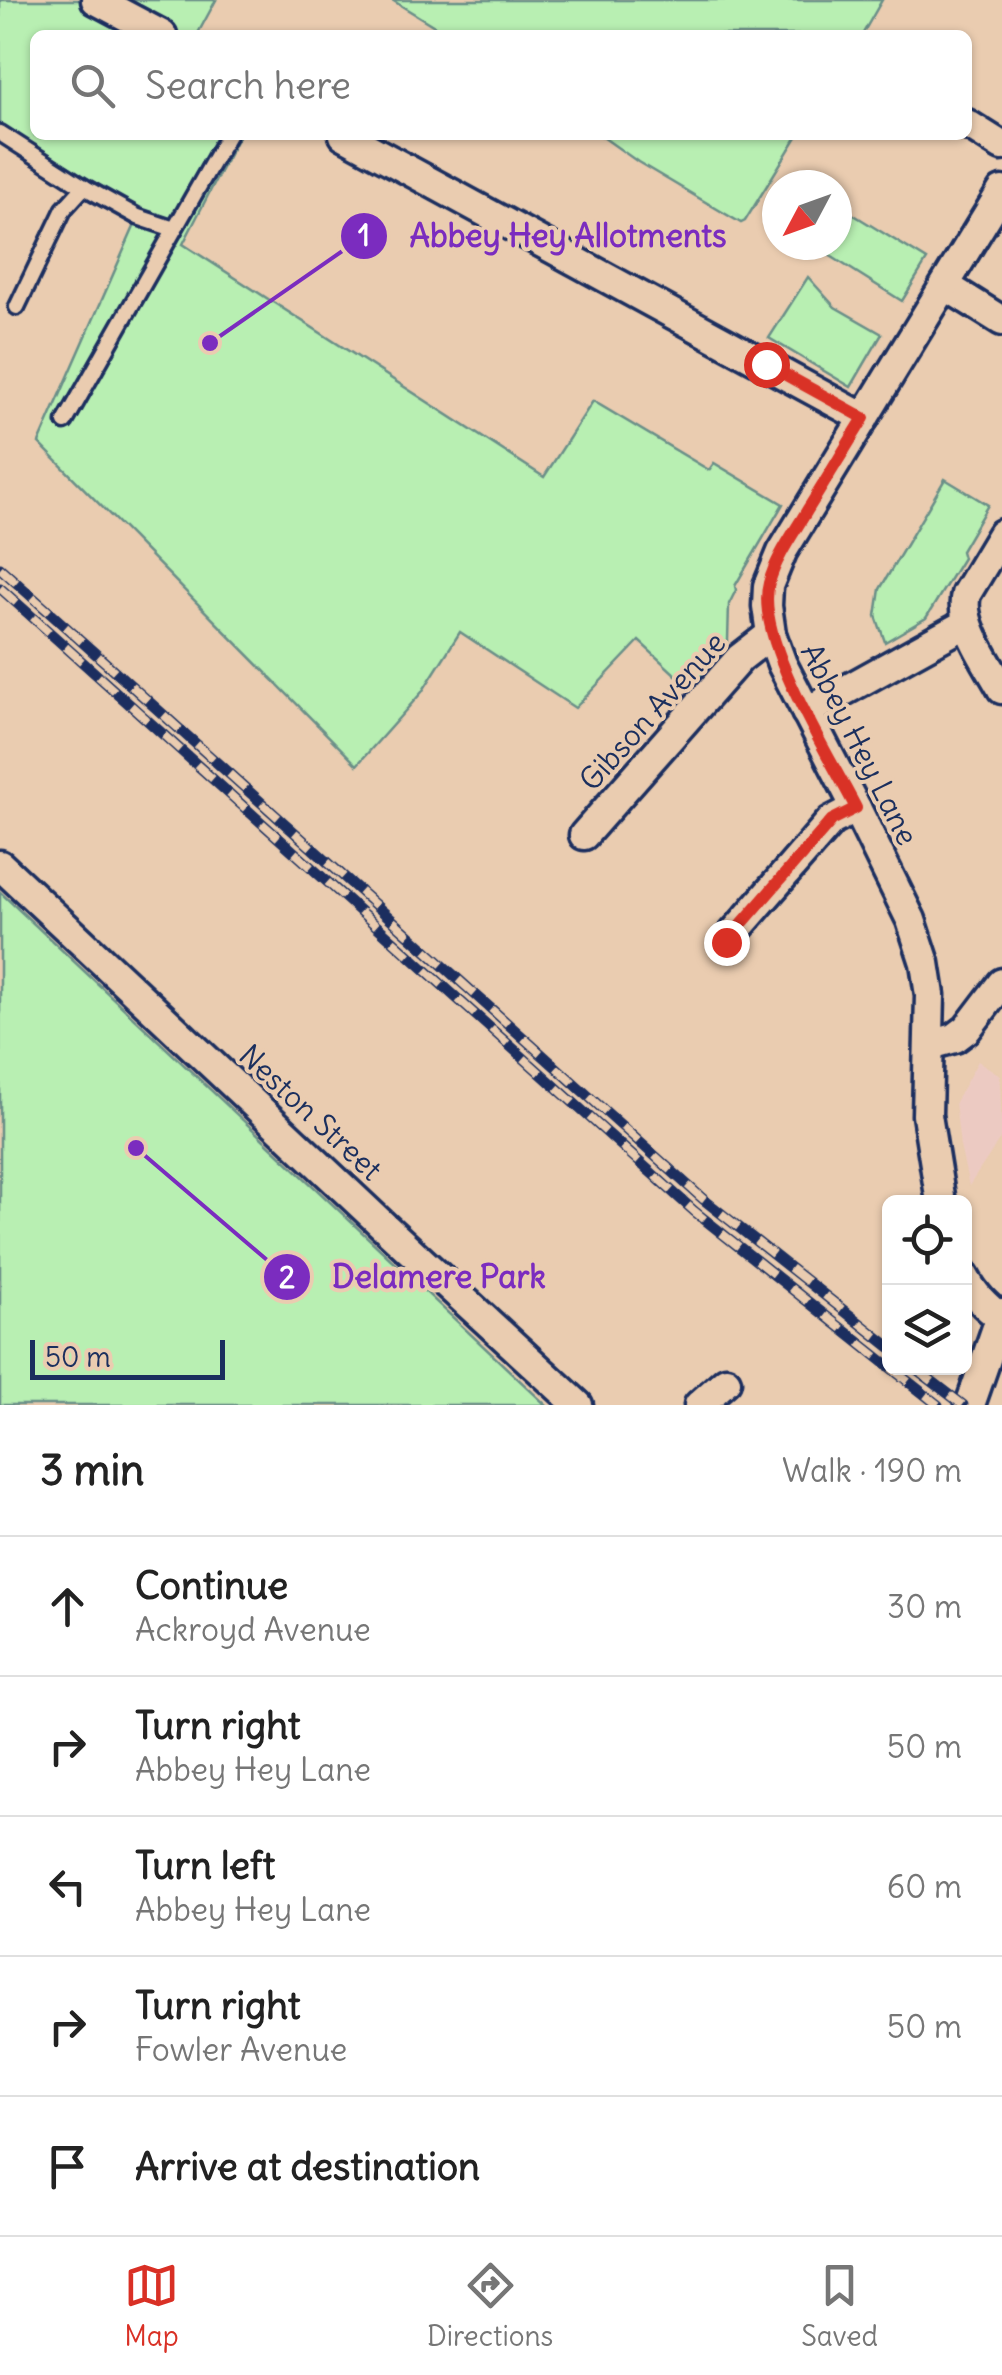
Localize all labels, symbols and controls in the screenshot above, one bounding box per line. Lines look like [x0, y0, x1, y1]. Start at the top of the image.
search box [30, 30, 972, 140]
icon: search [65, 58, 120, 113]
text: Search here [145, 62, 351, 109]
north arrow [762, 170, 852, 260]
callout: Abbey Hey Allotments [339, 205, 746, 267]
text: Abbey Hey Allotments [409, 215, 727, 256]
text: 1 [358, 216, 370, 254]
route start [744, 342, 790, 388]
street label: Gibson Avenue [571, 624, 733, 798]
street label: Abbey Hey Lane [793, 637, 927, 851]
route end [704, 920, 750, 966]
street label: Neston Street [232, 1036, 390, 1188]
map controls [882, 1195, 972, 1375]
button: locate [882, 1195, 972, 1285]
callout: Delamere Park [262, 1246, 566, 1308]
text: Delamere Park [332, 1256, 546, 1297]
text: 2 [279, 1258, 295, 1296]
button: layers [882, 1285, 972, 1375]
scale bar [30, 1335, 225, 1380]
text: 50 m [45, 1339, 111, 1375]
text: 3 min [40, 1444, 144, 1496]
text: Walk · 190 m [782, 1450, 962, 1491]
text: Continue [135, 1562, 288, 1609]
icon: ahead [40, 1579, 95, 1634]
text: 30 m [887, 1586, 962, 1627]
text: Ackroyd Avenue [135, 1609, 371, 1650]
text: Turn right [135, 1702, 301, 1749]
icon: right [40, 1719, 95, 1774]
text: 50 m [887, 1726, 962, 1767]
text: Abbey Hey Lane [135, 1749, 371, 1790]
text: Turn left [135, 1842, 275, 1889]
icon: left [40, 1859, 95, 1914]
text: 60 m [887, 1866, 962, 1907]
text: Abbey Hey Lane [135, 1889, 371, 1930]
text: Turn right [135, 1982, 301, 2029]
icon: right [40, 1999, 95, 2054]
text: 50 m [887, 2006, 962, 2047]
text: Fowler Avenue [135, 2029, 347, 2070]
icon: arrive [40, 2139, 95, 2194]
text: Arrive at destination [135, 2143, 480, 2190]
tab: Map [124, 2258, 179, 2354]
tab: Directions [427, 2258, 553, 2354]
tab: Saved [801, 2258, 878, 2354]

